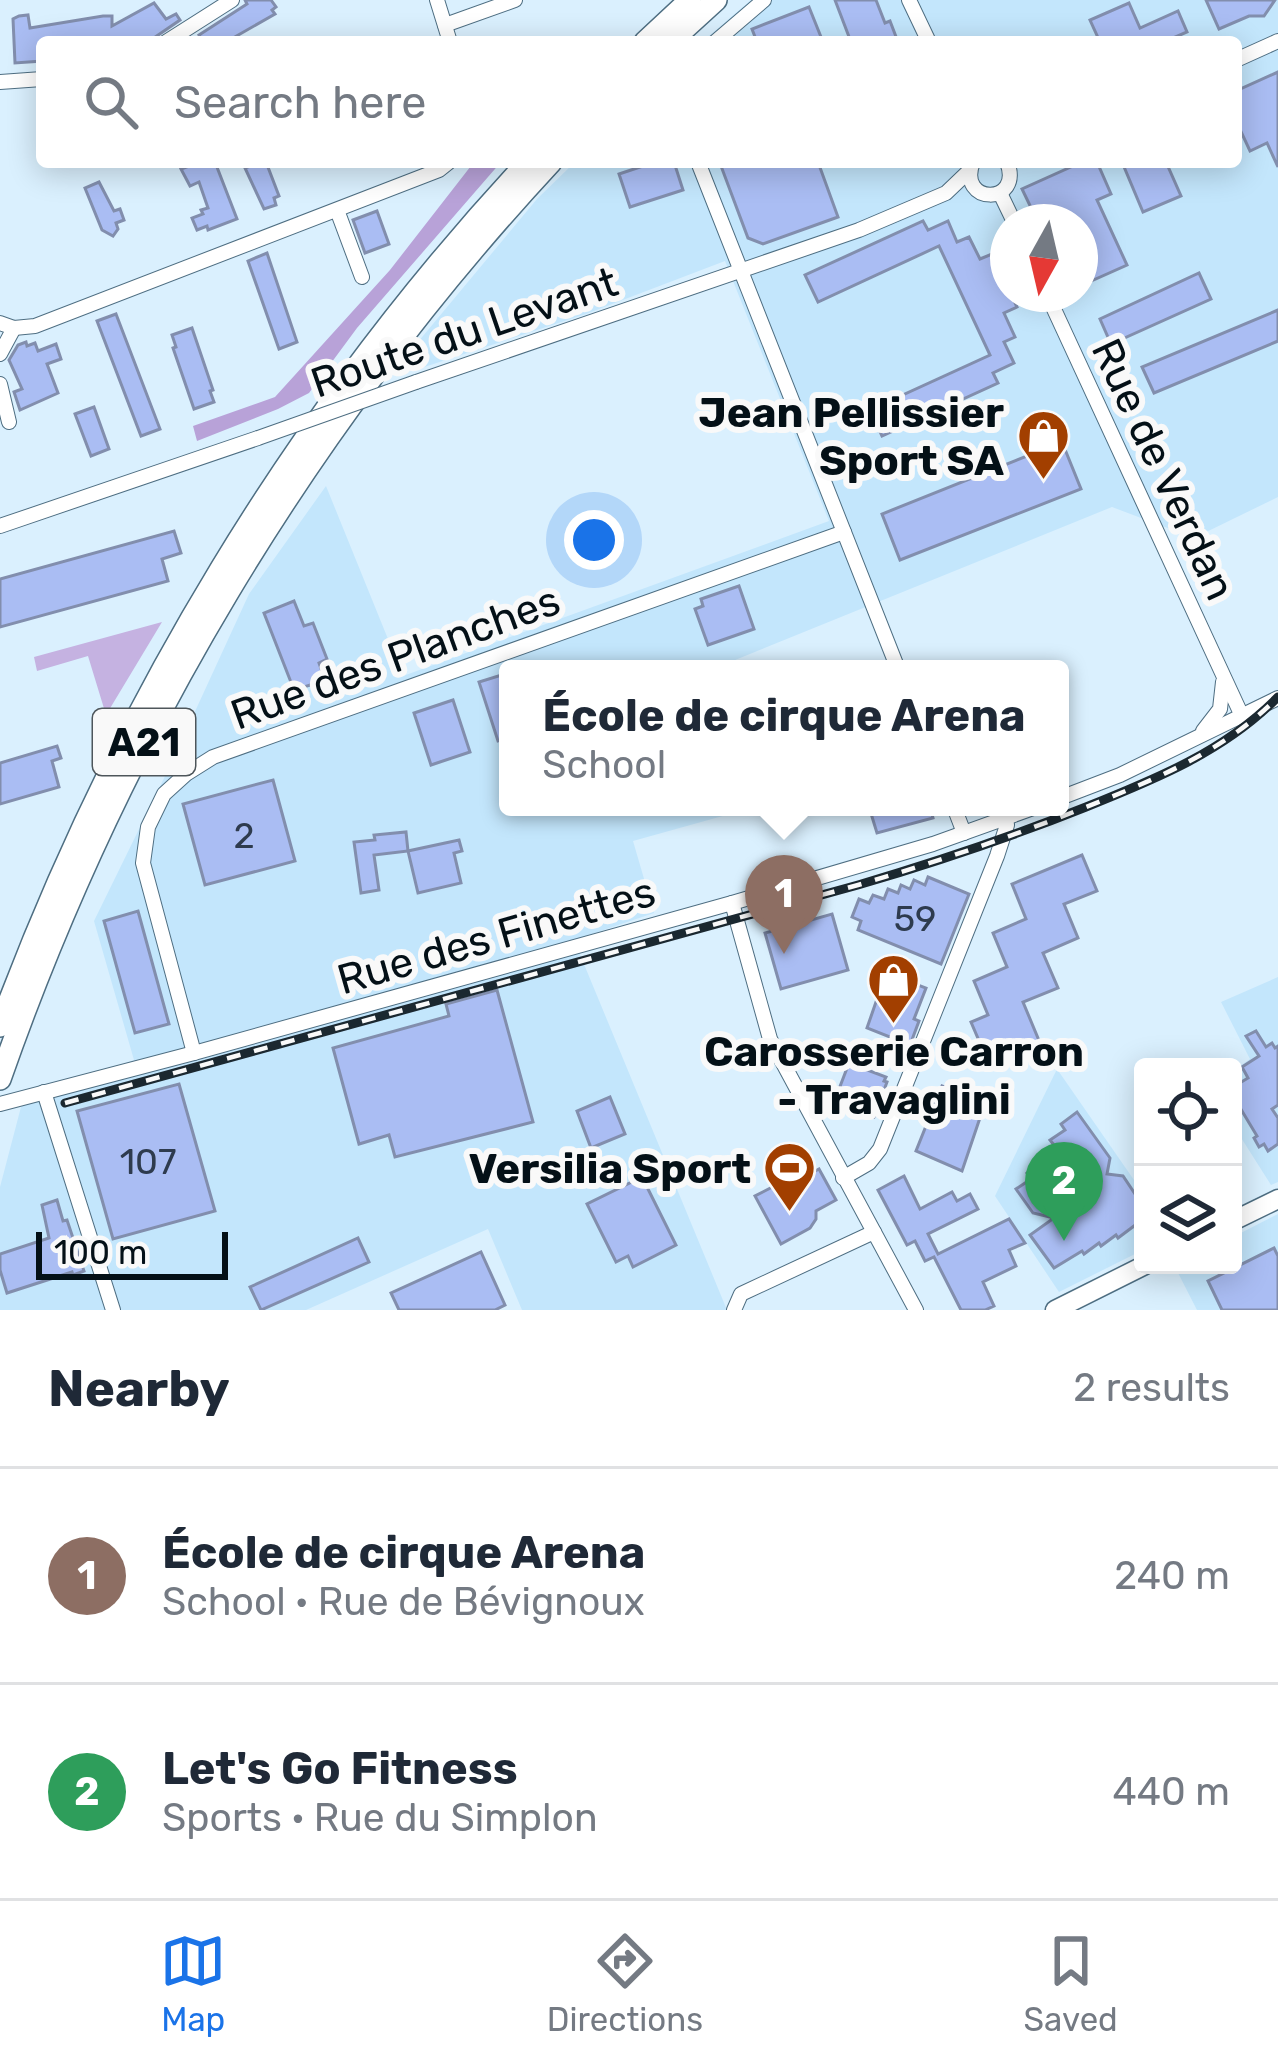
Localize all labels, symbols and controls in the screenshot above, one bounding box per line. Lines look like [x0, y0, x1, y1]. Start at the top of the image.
search box [36, 36, 1242, 168]
icon: search [78, 69, 144, 135]
text: Search here [174, 76, 426, 129]
north arrow [990, 204, 1098, 312]
street label: Route du Levant [305, 257, 624, 409]
street label: Rue de Verdan [1081, 331, 1245, 608]
place label: Jean Pellissier Sport SA [699, 388, 1004, 486]
shop icon: Jean Pellissier Sport SA [1015, 408, 1071, 482]
your location [564, 510, 624, 570]
street label: Rue des Planches [224, 575, 567, 741]
popup [499, 660, 1069, 816]
text: École de cirque Arena [542, 689, 1026, 742]
road number: A21 [93, 709, 195, 775]
text: School [542, 742, 666, 788]
house number: 2 [233, 814, 255, 857]
pin: 1 [745, 855, 823, 954]
street label: Rue des Finettes [332, 867, 661, 1005]
house number: 59 [894, 897, 936, 940]
shop icon: Carosserie Carron - Travaglini [866, 951, 922, 1025]
place label: Carosserie Carron - Travaglini [704, 1027, 1084, 1125]
map controls [1134, 1058, 1242, 1274]
button: locate [1134, 1058, 1242, 1166]
house number: 107 [120, 1140, 176, 1183]
sports icon: Versilia Sport [762, 1140, 818, 1214]
pin: 2 [1025, 1142, 1103, 1241]
place label: Versilia Sport [468, 1144, 751, 1194]
button: layers [1134, 1166, 1242, 1274]
scale bar [36, 1226, 228, 1279]
text: 100 m [54, 1233, 147, 1272]
text: Nearby [48, 1358, 230, 1419]
text: 2 results [1073, 1365, 1230, 1411]
text: École de cirque Arena [162, 1526, 645, 1579]
text: 1 [77, 1553, 97, 1599]
text: 240 m [1114, 1553, 1230, 1599]
text: School · Rue de Bévignoux [162, 1579, 645, 1625]
text: Let's Go Fitness [162, 1742, 518, 1795]
text: 2 [74, 1769, 100, 1815]
text: 440 m [1113, 1769, 1230, 1815]
text: Sports · Rue du Simplon [162, 1795, 598, 1841]
tab: Map [160, 1928, 226, 2039]
tab: Directions [547, 1928, 703, 2039]
tab: Saved [1024, 1928, 1118, 2039]

